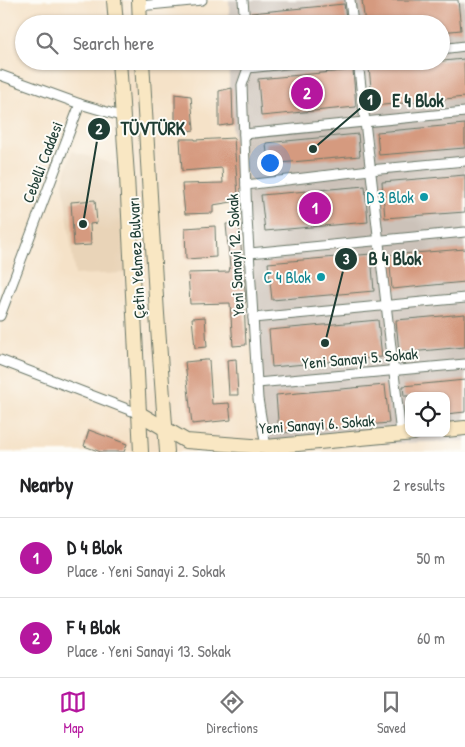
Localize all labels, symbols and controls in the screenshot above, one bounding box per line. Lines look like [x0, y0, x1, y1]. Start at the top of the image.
search box [15, 15, 450, 70]
icon: search [33, 29, 61, 57]
text: Search here [73, 30, 154, 56]
pin: 2 [291, 74, 323, 112]
callout: E 4 Blok [357, 84, 454, 117]
text: E 4 Blok [392, 88, 444, 113]
text: 1 [367, 89, 373, 110]
callout: TÜVTÜRK [86, 112, 196, 145]
text: TÜVTÜRK [120, 116, 186, 141]
street label: Cebelli Caddesi [16, 118, 68, 206]
text: 2 [95, 118, 103, 139]
your location [257, 150, 283, 176]
place label: D 3 Blok [366, 186, 414, 208]
pin: 1 [299, 189, 331, 227]
marker: D 3 Blok [418, 191, 430, 203]
street label: Yeni Sanayi 12. Sokak [221, 193, 249, 317]
street label: Çetin Yelmez Bulvarı [122, 197, 150, 319]
callout: B 4 Blok [334, 243, 432, 276]
text: B 4 Blok [369, 246, 422, 271]
text: 3 [343, 248, 350, 269]
place label: C 4 Blok [263, 266, 311, 288]
marker: C 4 Blok [315, 271, 327, 283]
street label: Yeni Sanayi 5. Sokak [301, 342, 419, 374]
map controls [405, 392, 450, 437]
button: locate [405, 392, 450, 437]
street label: Yeni Sanayi 6. Sokak [258, 409, 376, 439]
text: Nearby [20, 470, 73, 499]
text: 2 results [393, 474, 445, 496]
text: D 4 Blok [67, 534, 122, 560]
text: 1 [33, 547, 39, 569]
text: 50 m [417, 547, 445, 569]
text: Place · Yeni Sanayi 2. Sokak [67, 560, 225, 582]
text: F 4 Blok [67, 614, 120, 640]
text: 2 [32, 627, 40, 649]
text: 60 m [417, 627, 445, 649]
text: Place · Yeni Sanayi 13. Sokak [67, 640, 231, 662]
tab: Map [59, 688, 87, 737]
tab: Directions [206, 688, 258, 737]
tab: Saved [377, 688, 406, 737]

